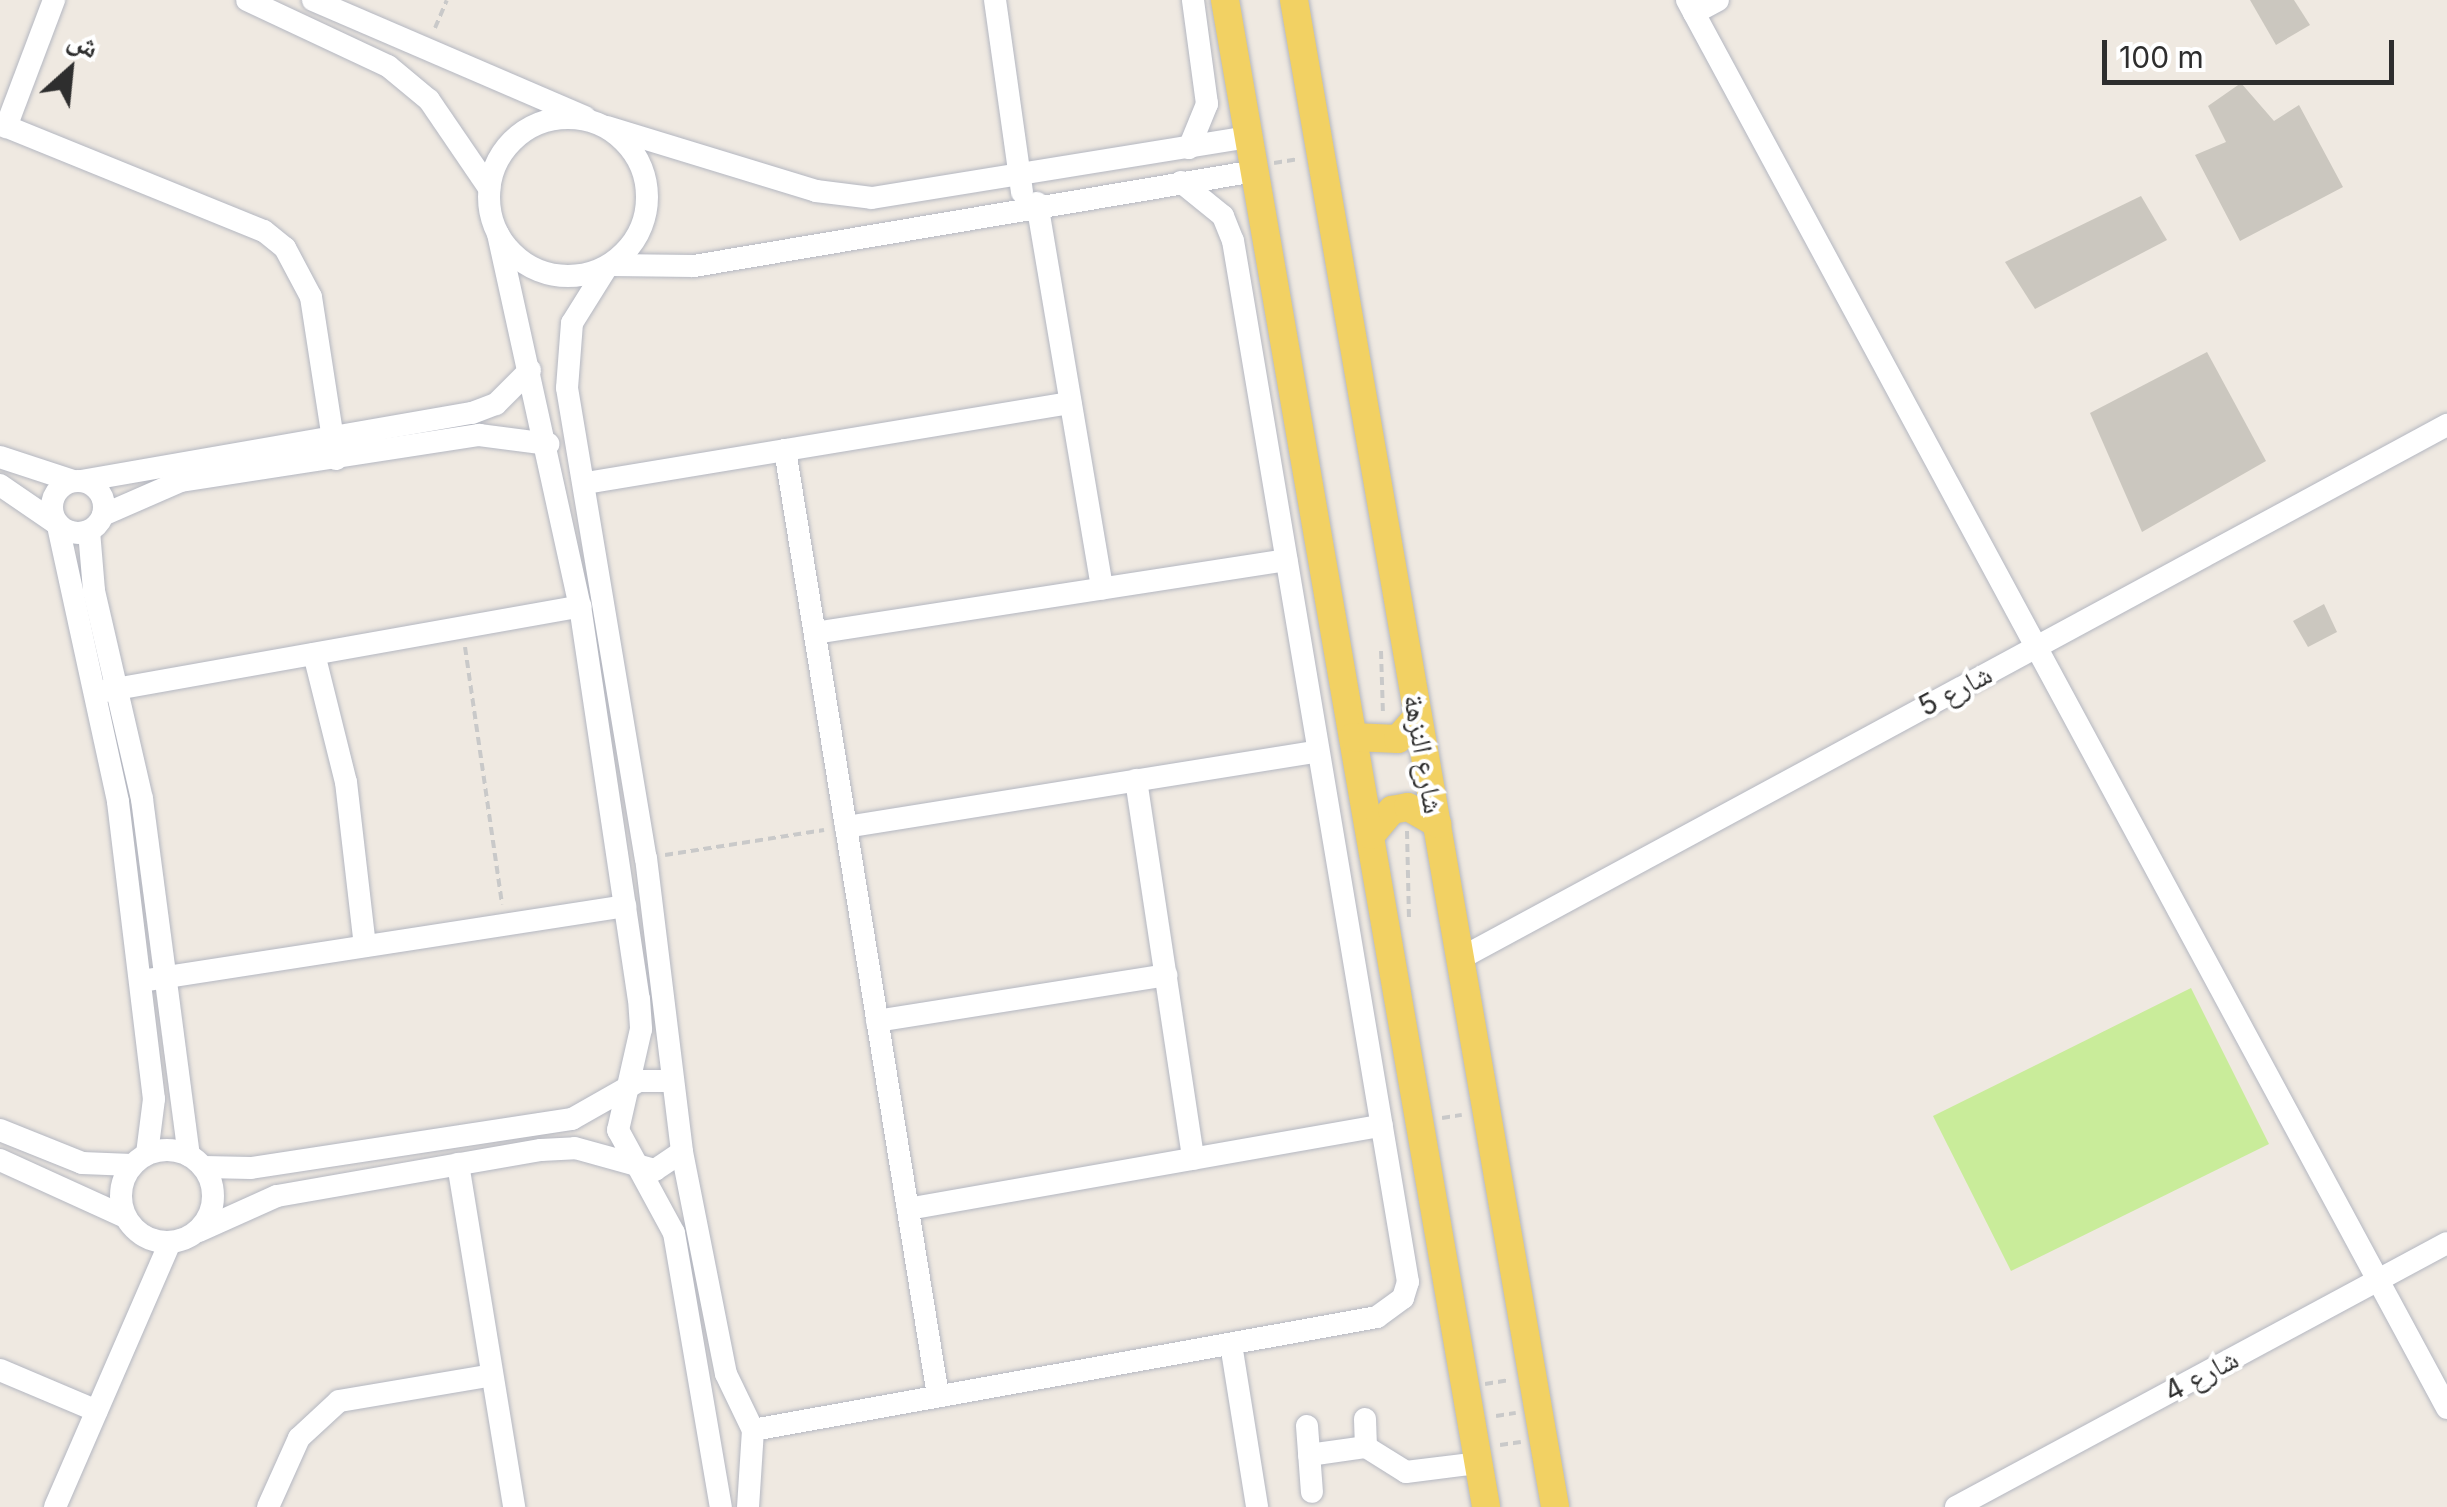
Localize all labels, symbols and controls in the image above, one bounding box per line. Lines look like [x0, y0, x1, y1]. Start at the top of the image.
north arrow [20, 20, 120, 120]
scale bar [2107, 20, 2400, 82]
text: ش [63, 21, 105, 65]
text: 100 m [2119, 39, 2204, 75]
street label: شارع 5 [1913, 657, 1997, 723]
street label: شارع النزهة [1397, 692, 1451, 816]
street label: شارع 4 [2158, 1342, 2244, 1408]

